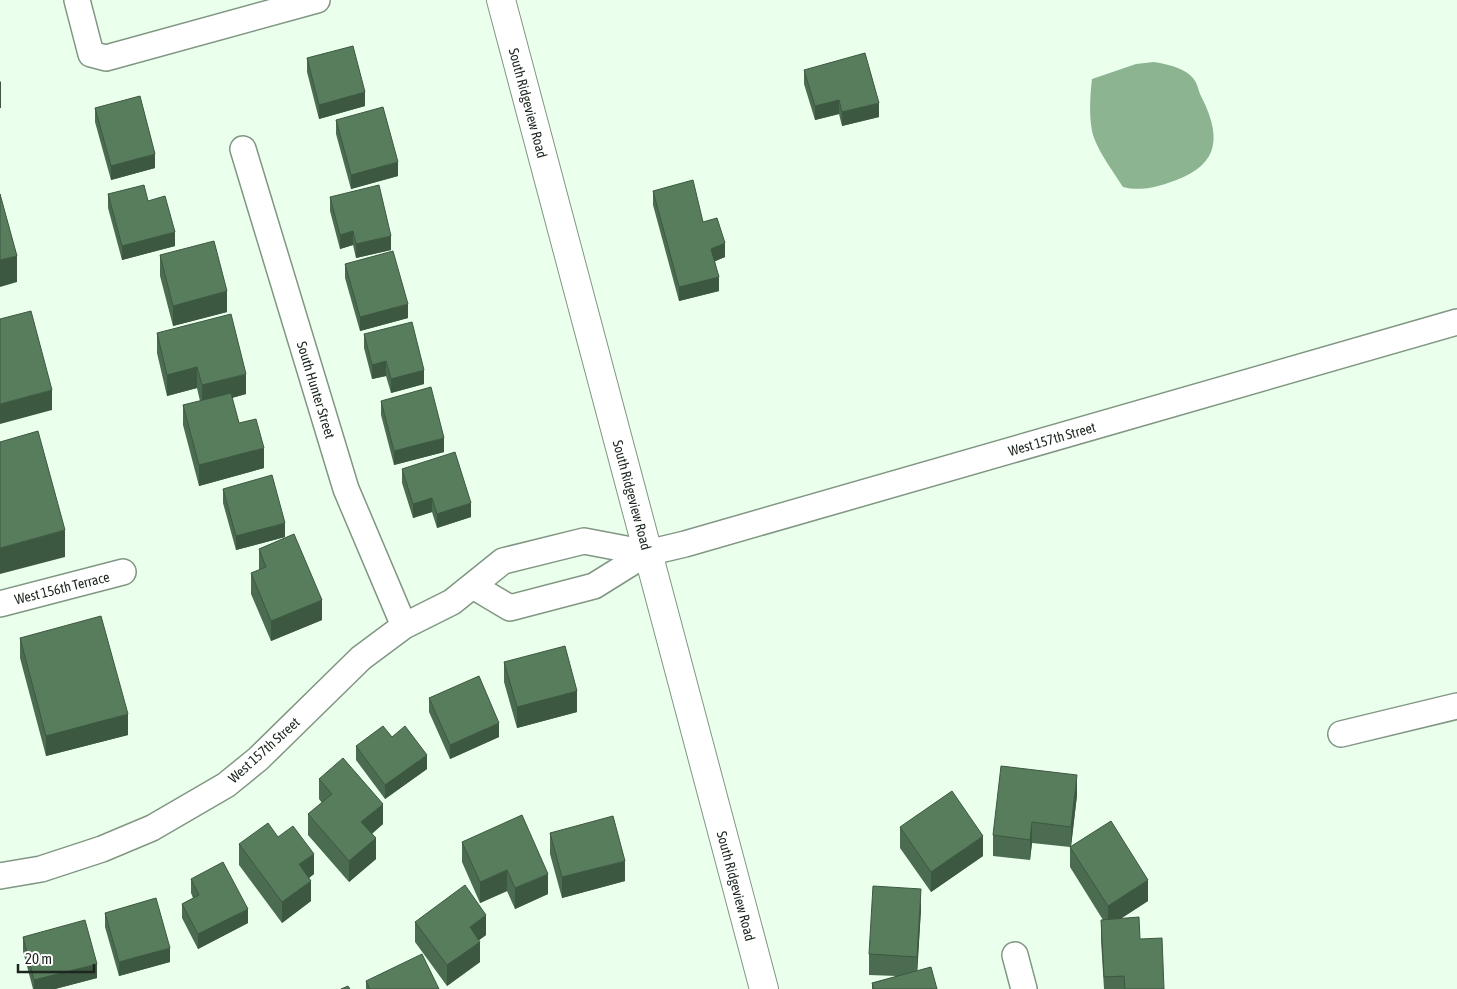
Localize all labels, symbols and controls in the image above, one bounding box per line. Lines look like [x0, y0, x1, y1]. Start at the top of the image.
street label: South Ridgeview Road [506, 46, 550, 160]
street label: South Hunter Street [294, 340, 338, 440]
street label: West 157th Street [1006, 419, 1098, 459]
street label: South Ridgeview Road [610, 438, 654, 552]
street label: West 156th Terrace [13, 568, 111, 608]
street label: West 157th Street [225, 714, 303, 786]
street label: South Ridgeview Road [714, 829, 758, 943]
scale bar [18, 942, 94, 974]
text: 20 m [25, 950, 52, 967]

